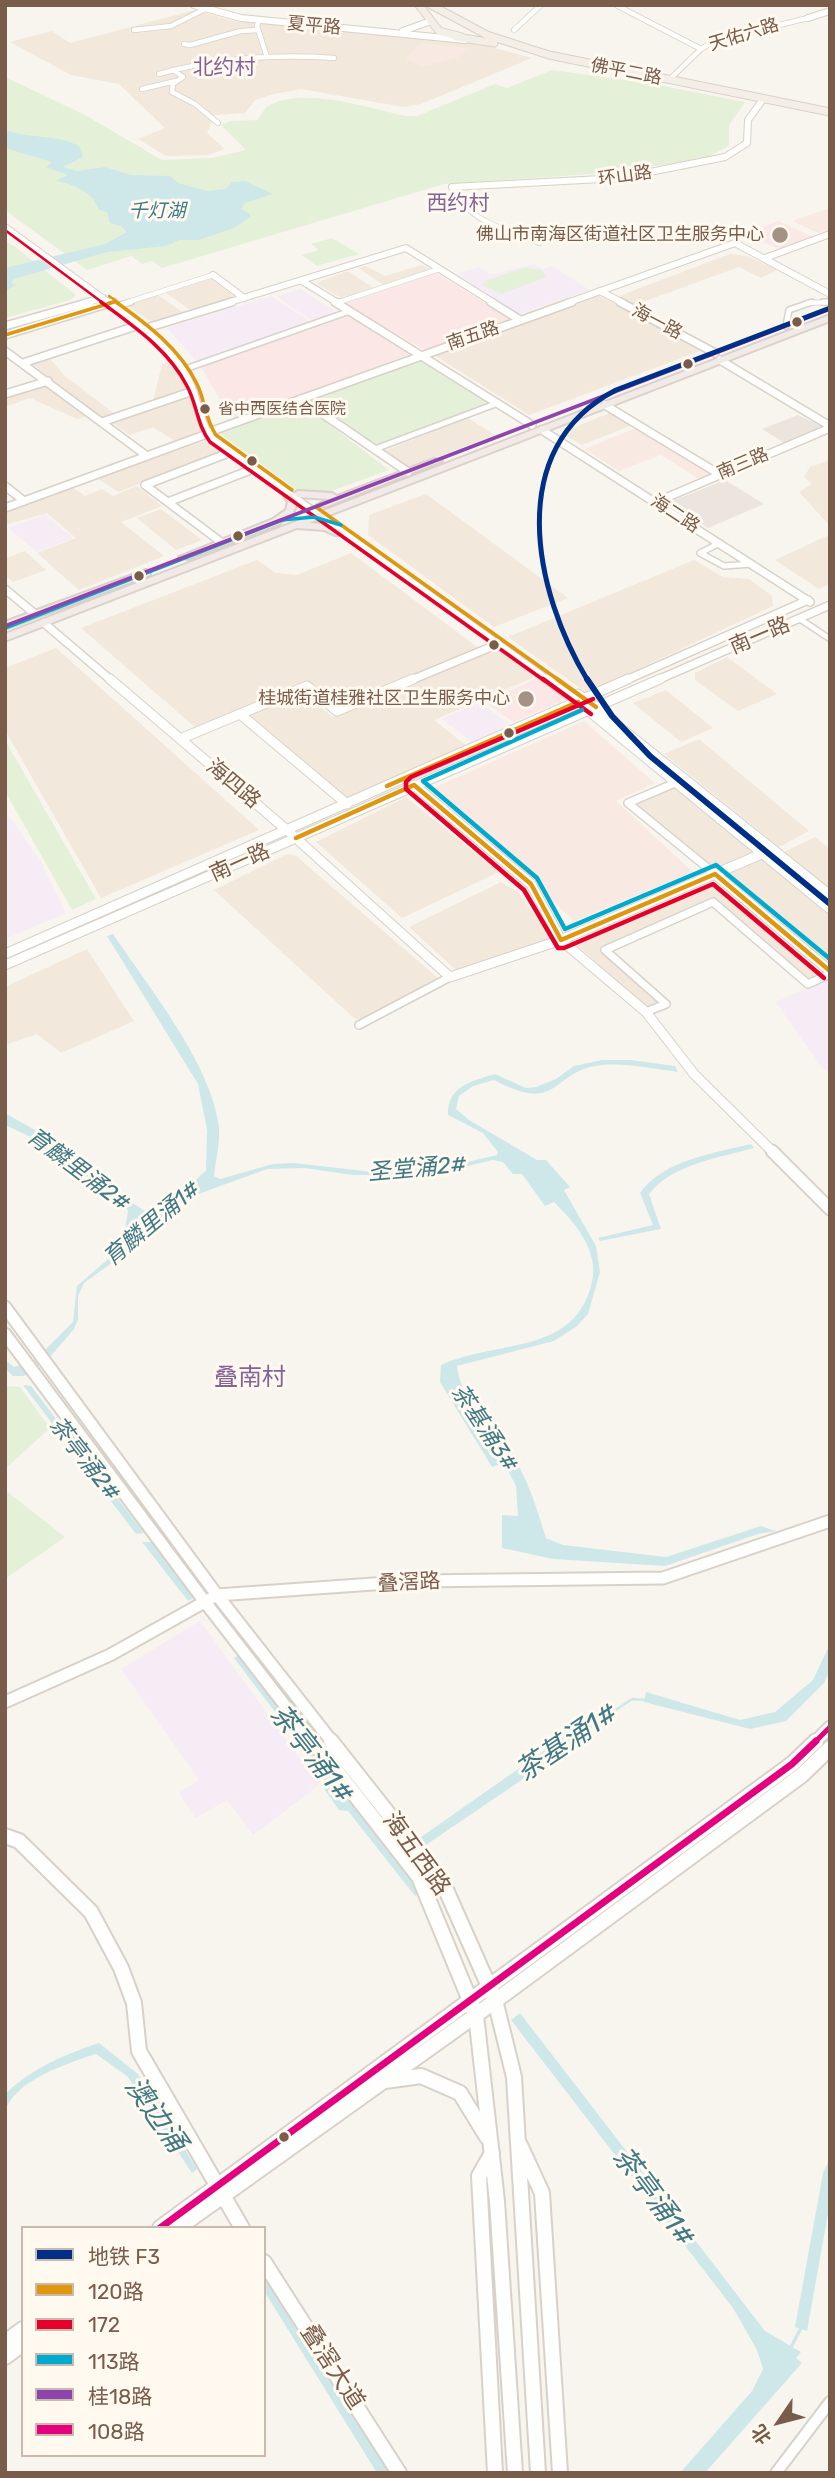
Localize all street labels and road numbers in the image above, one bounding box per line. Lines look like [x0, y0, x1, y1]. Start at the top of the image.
street label: 夏平路 [286, 13, 342, 39]
street label: 天佑六路 [706, 14, 782, 56]
street label: 佛平二路 [589, 55, 663, 89]
street label: 环山路 [597, 162, 653, 190]
street label: 海一路 [628, 300, 686, 344]
street label: 南五路 [444, 317, 502, 355]
street label: 南三路 [714, 444, 772, 484]
street label: 海二路 [646, 490, 704, 538]
street label: 南一路 [726, 612, 794, 660]
street label: 海四路 [201, 754, 265, 814]
street label: 南一路 [206, 839, 274, 887]
street label: 叠滘路 [377, 1569, 441, 1597]
street label: 海五西路 [376, 1807, 456, 1901]
street label: 叠滘大道 [294, 2319, 370, 2415]

